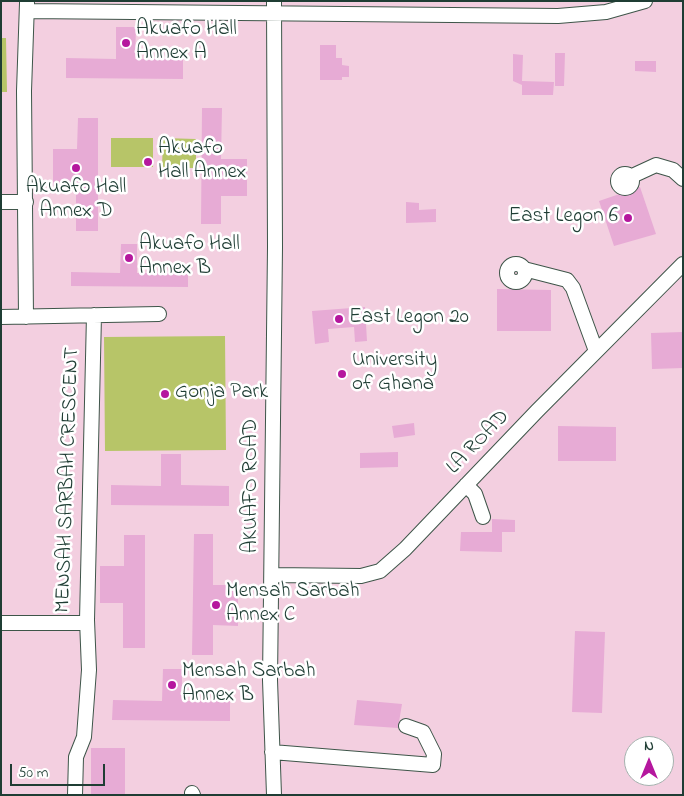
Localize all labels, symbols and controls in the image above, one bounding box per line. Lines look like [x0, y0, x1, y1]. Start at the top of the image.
place label: Akuafo Hall Annex A [136, 18, 237, 68]
marker: Akuafo Hall Annex A [120, 37, 132, 49]
place label: Akuafo Hall Annex [158, 137, 246, 187]
marker: Akuafo Hall Annex [142, 156, 154, 168]
marker: Akuafo Hall Annex D [70, 162, 82, 174]
place label: Akuafo Hall Annex D [26, 176, 126, 226]
place label: East Legon 6 [509, 205, 618, 231]
marker: East Legon 6 [622, 212, 634, 224]
place label: Akuafo Hall Annex B [139, 233, 240, 283]
marker: Akuafo Hall Annex B [123, 252, 135, 264]
place label: East Legon 20 [349, 306, 469, 332]
marker: East Legon 20 [333, 313, 345, 325]
street label: MENSAH SARBAH CRESCENT [52, 347, 86, 613]
place label: University of Ghana [352, 349, 437, 399]
marker: University of Ghana [336, 368, 348, 380]
place label: Gonja Park [175, 381, 268, 407]
marker: Gonja Park [159, 388, 171, 400]
street label: LA ROAD [442, 406, 516, 480]
street label: AKUAFO ROAD [240, 419, 266, 553]
place label: Mensah Sarbah Annex C [226, 580, 359, 630]
marker: Mensah Sarbah Annex C [210, 599, 222, 611]
place label: Mensah Sarbah Annex B [182, 660, 315, 710]
marker: Mensah Sarbah Annex B [166, 679, 178, 691]
north arrow [624, 736, 674, 786]
text: N [644, 736, 654, 757]
scale bar [12, 754, 108, 786]
text: 50 m [18, 762, 48, 784]

